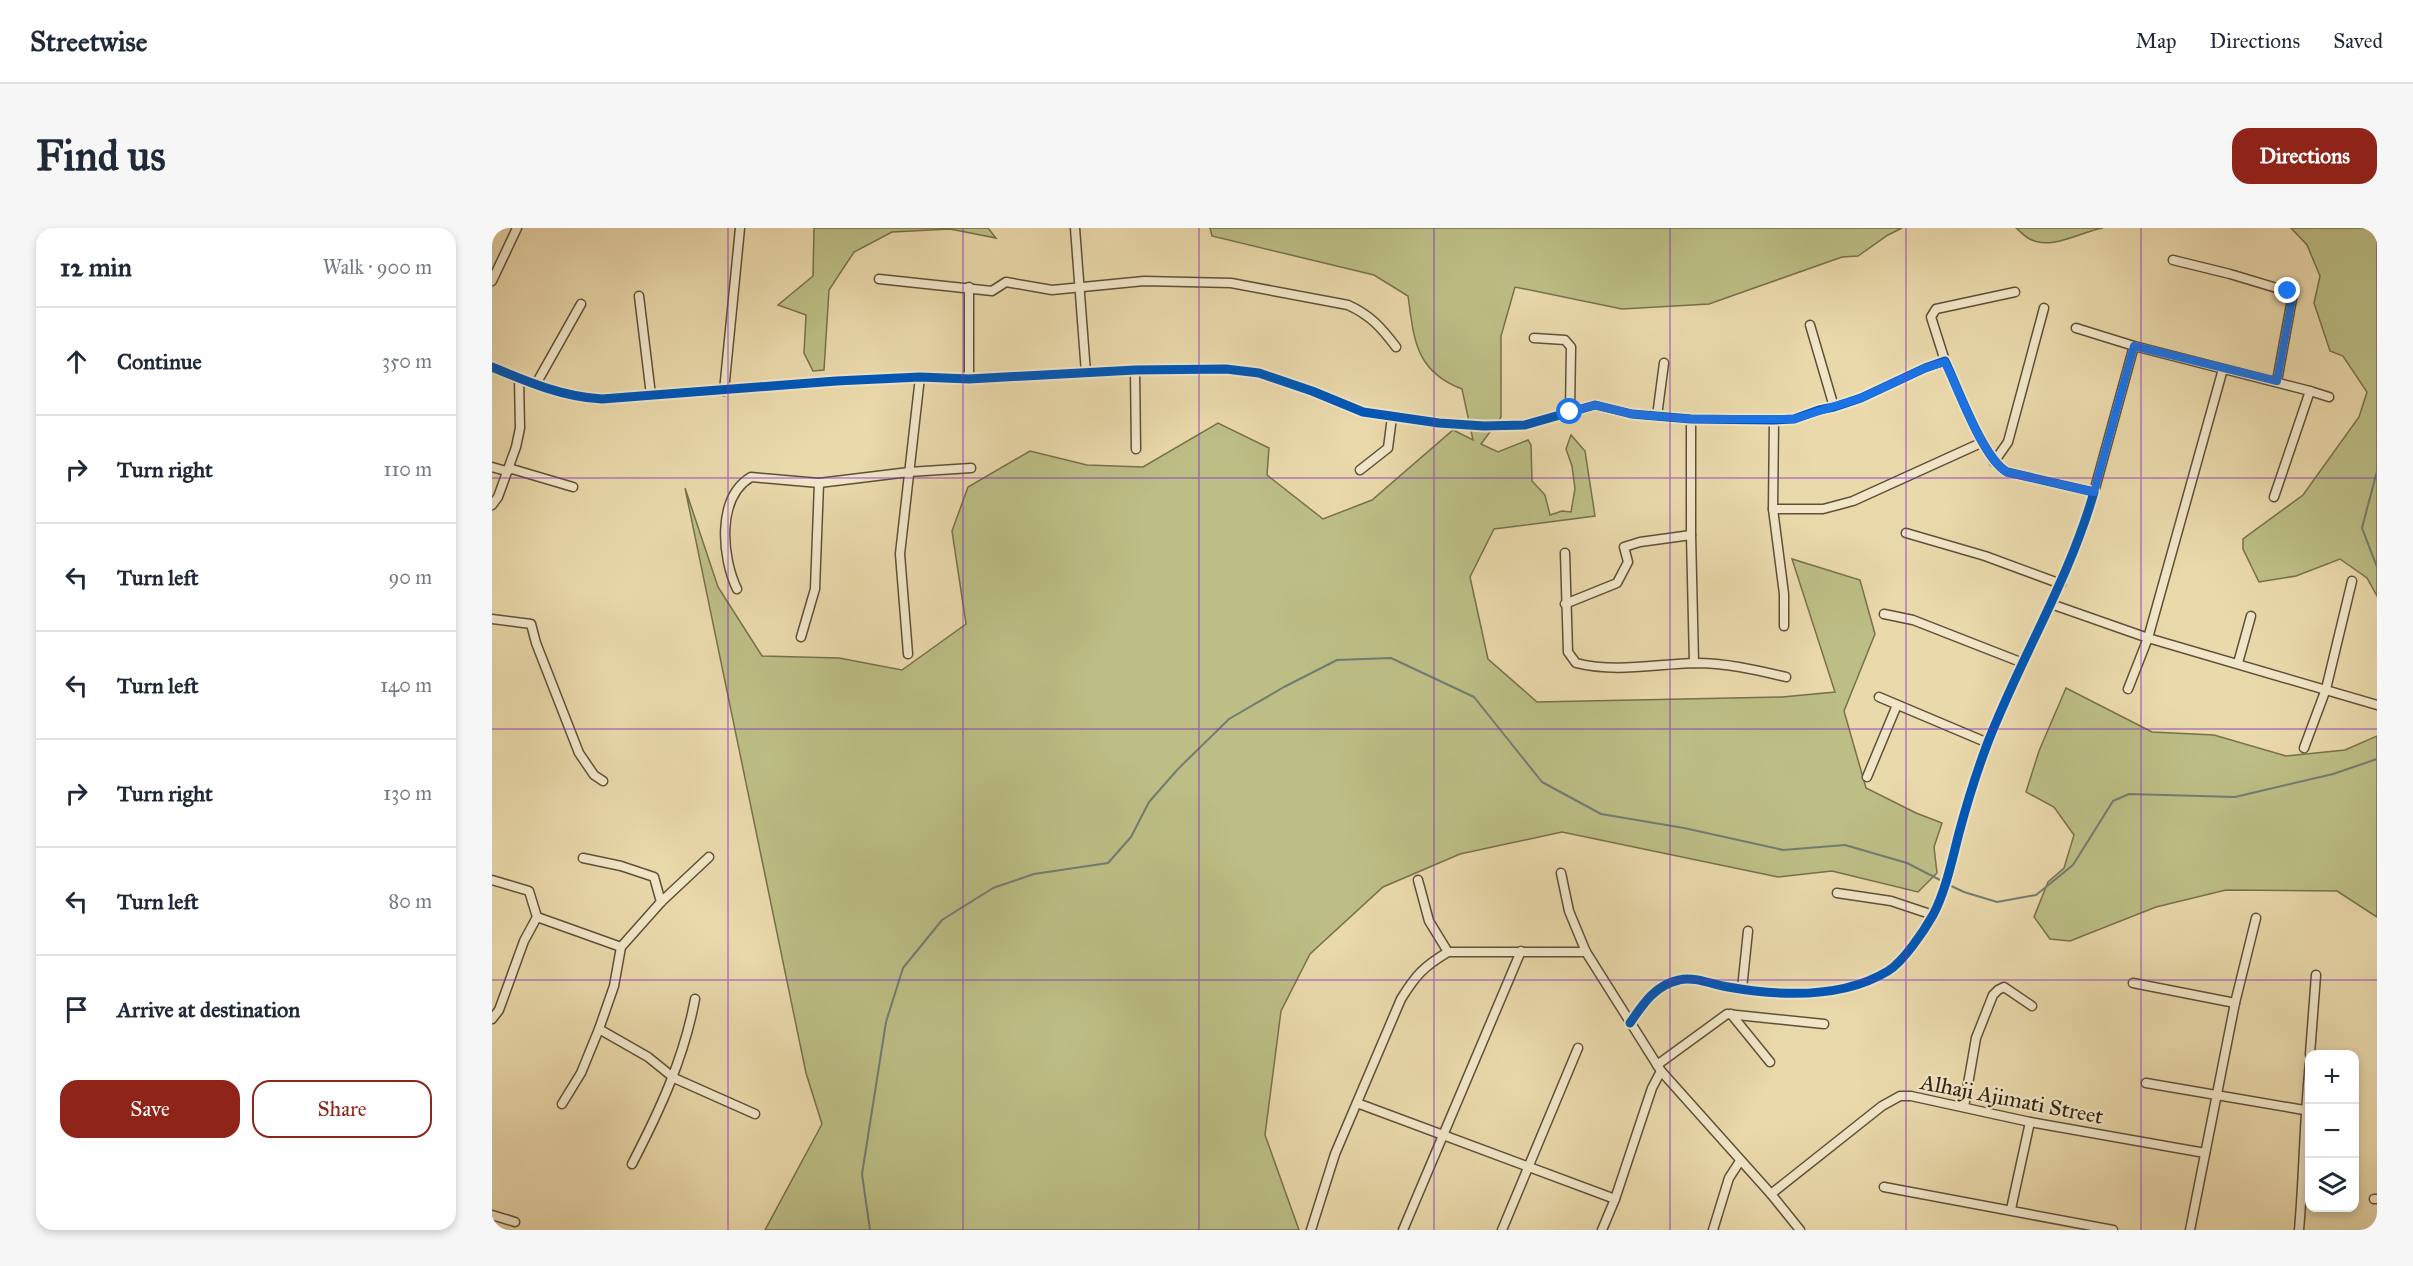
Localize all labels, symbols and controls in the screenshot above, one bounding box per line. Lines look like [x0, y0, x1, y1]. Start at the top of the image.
text: Streetwise [30, 24, 147, 59]
text: Map [2136, 28, 2177, 54]
text: Directions [2210, 28, 2300, 54]
text: Saved [2333, 28, 2383, 54]
button: Directions [2232, 128, 2377, 184]
text: Find us [36, 130, 166, 182]
text: 12 min [60, 251, 132, 283]
text: Walk · 900 m [323, 255, 432, 279]
route end [2274, 277, 2300, 303]
icon: ahead [60, 345, 93, 378]
text: Continue [117, 348, 202, 375]
text: 350 m [382, 349, 432, 373]
route start [1556, 398, 1582, 424]
icon: right [60, 453, 93, 486]
text: Turn right [117, 456, 213, 483]
text: 110 m [384, 457, 432, 481]
icon: left [60, 561, 93, 594]
text: Turn left [117, 564, 199, 591]
text: 90 m [389, 565, 432, 589]
icon: left [60, 669, 93, 702]
text: Turn left [117, 672, 199, 699]
text: 140 m [380, 673, 432, 697]
icon: right [60, 777, 93, 810]
text: Turn right [117, 780, 213, 807]
text: 130 m [383, 781, 432, 805]
icon: left [60, 885, 93, 918]
text: Turn left [117, 888, 199, 915]
text: 80 m [389, 889, 432, 913]
icon: arrive [60, 993, 93, 1026]
text: Arrive at destination [117, 996, 300, 1023]
map controls [2305, 1050, 2359, 1212]
button: + [2305, 1050, 2359, 1104]
street label: Alhaji Ajimati Street [1917, 1068, 2106, 1130]
button: Save [60, 1080, 240, 1138]
button: Share [252, 1080, 432, 1138]
button: − [2305, 1104, 2359, 1158]
button: layers [2305, 1158, 2359, 1212]

